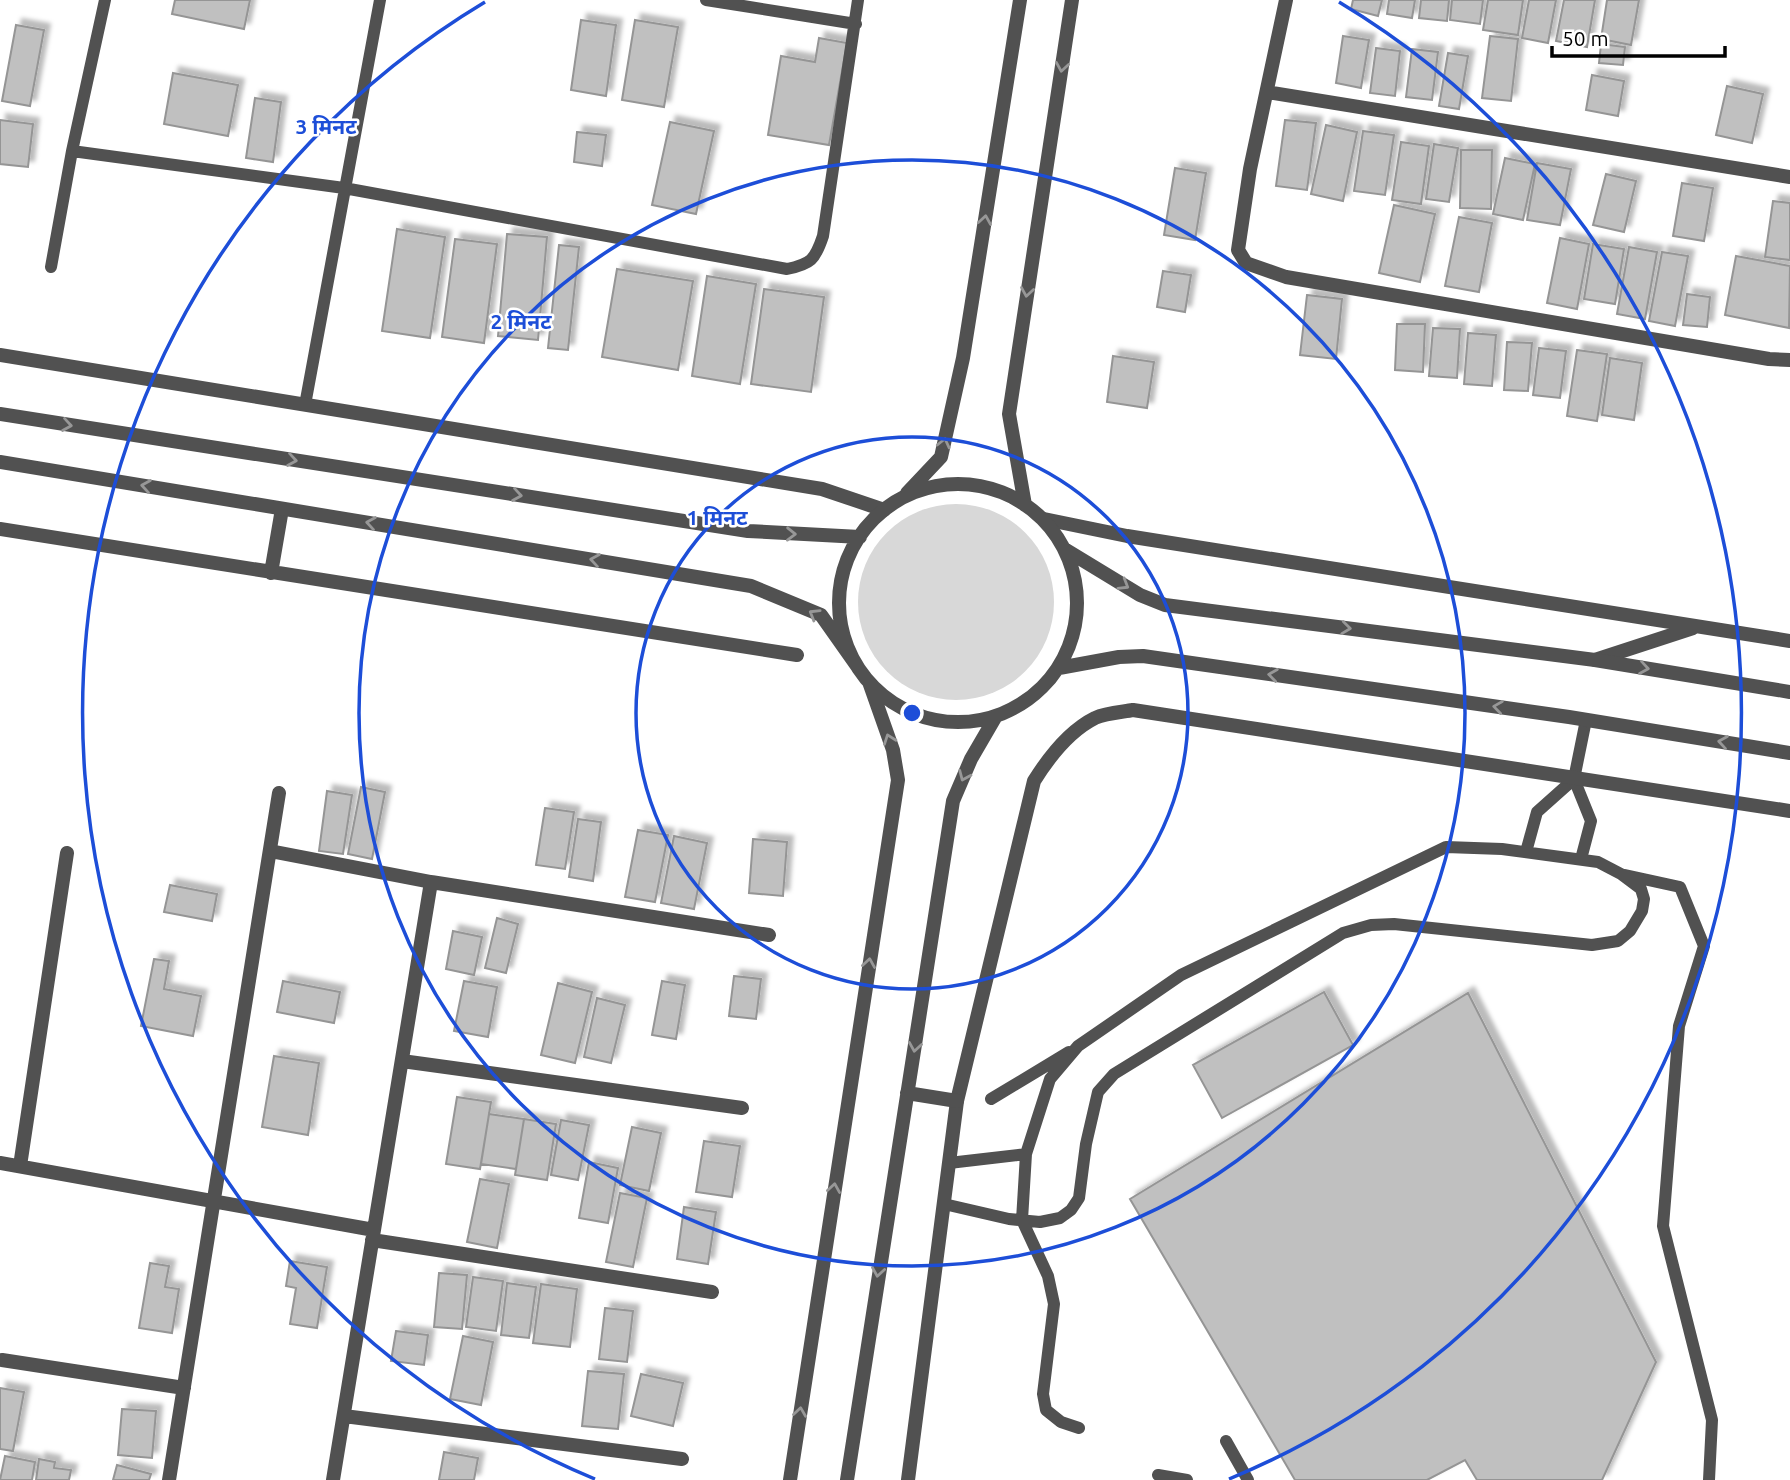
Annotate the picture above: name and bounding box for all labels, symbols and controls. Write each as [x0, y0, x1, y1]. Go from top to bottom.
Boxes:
scale bar [1552, 14, 1725, 58]
text: 50 m [1562, 26, 1609, 50]
one-way arrow [1054, 62, 1069, 73]
text: 3 मिनट [296, 114, 357, 138]
one-way arrow [977, 214, 992, 225]
one-way arrow [1020, 286, 1035, 298]
text: 2 मिनट [491, 309, 552, 333]
one-way arrow [62, 417, 73, 432]
one-way arrow [936, 437, 950, 449]
one-way arrow [286, 452, 298, 467]
one-way arrow [140, 479, 152, 494]
one-way arrow [511, 487, 523, 502]
text: 1 मिनट [687, 505, 748, 529]
one-way arrow [365, 516, 377, 531]
one-way arrow [785, 526, 796, 541]
one-way arrow [589, 553, 601, 568]
one-way arrow [1117, 577, 1130, 590]
one-way arrow [809, 610, 822, 623]
one-way arrow [1340, 621, 1351, 636]
one-way arrow [1638, 660, 1650, 675]
one-way arrow [1267, 667, 1279, 682]
one-way arrow [1492, 700, 1504, 715]
centre of rings [900, 701, 924, 725]
one-way arrow [883, 733, 897, 745]
one-way arrow [1717, 735, 1729, 750]
one-way arrow [958, 769, 972, 781]
one-way arrow [862, 957, 877, 969]
one-way arrow [907, 1041, 922, 1053]
one-way arrow [826, 1182, 841, 1194]
one-way arrow [871, 1266, 886, 1278]
one-way arrow [792, 1407, 807, 1418]

